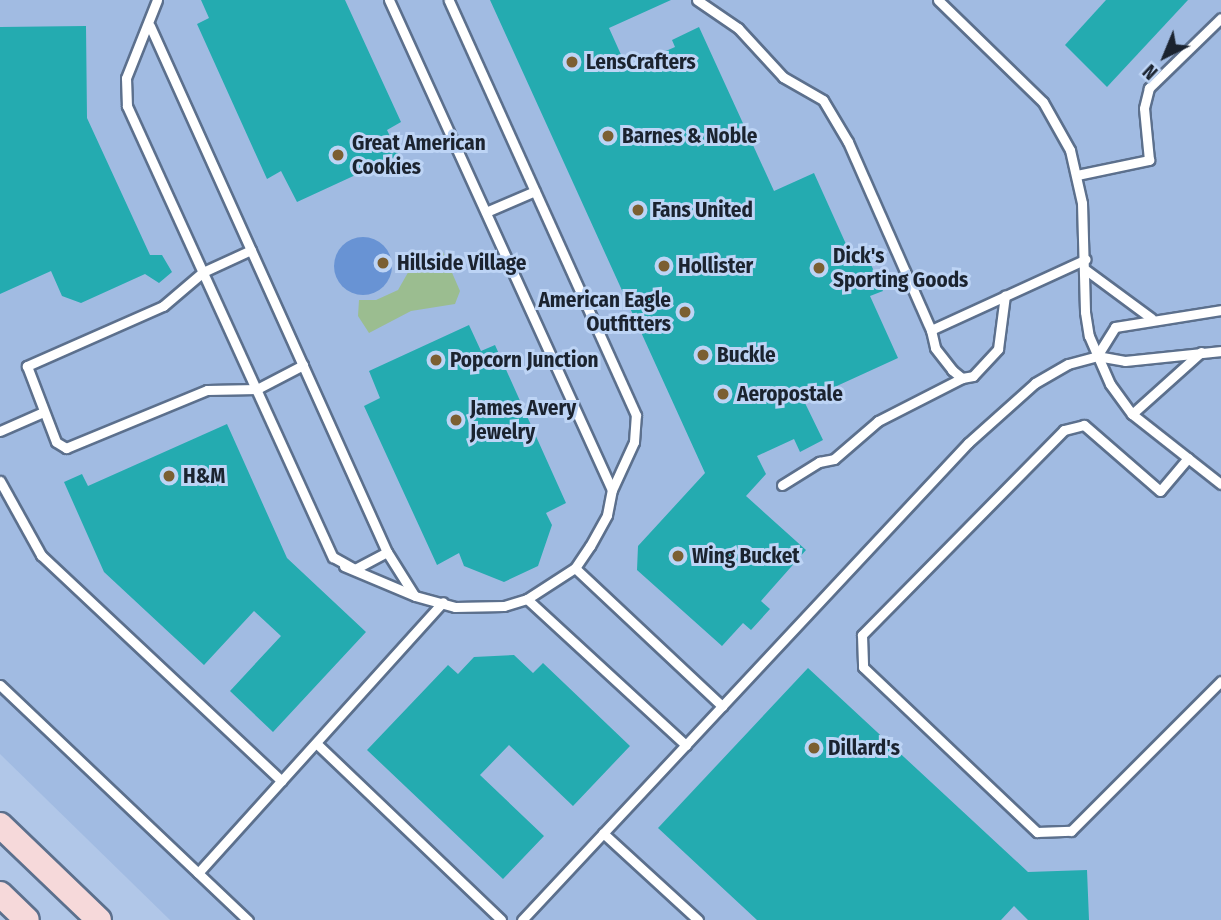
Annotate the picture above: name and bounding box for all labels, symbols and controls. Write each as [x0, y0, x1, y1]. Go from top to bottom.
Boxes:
north arrow [1130, 21, 1200, 91]
place label: LensCrafters [586, 49, 696, 75]
marker: LensCrafters [564, 54, 580, 70]
text: N [1138, 59, 1162, 84]
place label: Barnes & Noble [622, 123, 757, 149]
marker: Barnes & Noble [600, 128, 616, 144]
place label: Great American Cookies [352, 130, 486, 180]
marker: Great American Cookies [330, 147, 346, 163]
place label: Fans United [652, 197, 753, 223]
marker: Fans United [630, 202, 646, 218]
place label: Dick's Sporting Goods [833, 243, 968, 293]
place label: Hillside Village [397, 250, 526, 276]
place label: Hollister [678, 253, 753, 279]
marker: Hillside Village [375, 255, 391, 271]
marker: Hollister [656, 258, 672, 274]
marker: Dick's Sporting Goods [811, 260, 827, 276]
place label: American Eagle Outfitters [538, 287, 671, 337]
marker: American Eagle Outfitters [677, 304, 693, 320]
place label: Buckle [717, 342, 776, 368]
place label: Popcorn Junction [450, 347, 599, 373]
marker: Buckle [695, 347, 711, 363]
marker: Popcorn Junction [428, 352, 444, 368]
place label: Aeropostale [737, 381, 843, 407]
marker: Aeropostale [715, 386, 731, 402]
place label: James Avery Jewelry [470, 395, 576, 445]
marker: James Avery Jewelry [448, 412, 464, 428]
place label: H&M [183, 463, 225, 489]
marker: H&M [161, 468, 177, 484]
place label: Wing Bucket [692, 543, 800, 569]
marker: Wing Bucket [670, 548, 686, 564]
place label: Dillard's [828, 735, 900, 761]
marker: Dillard's [806, 740, 822, 756]

